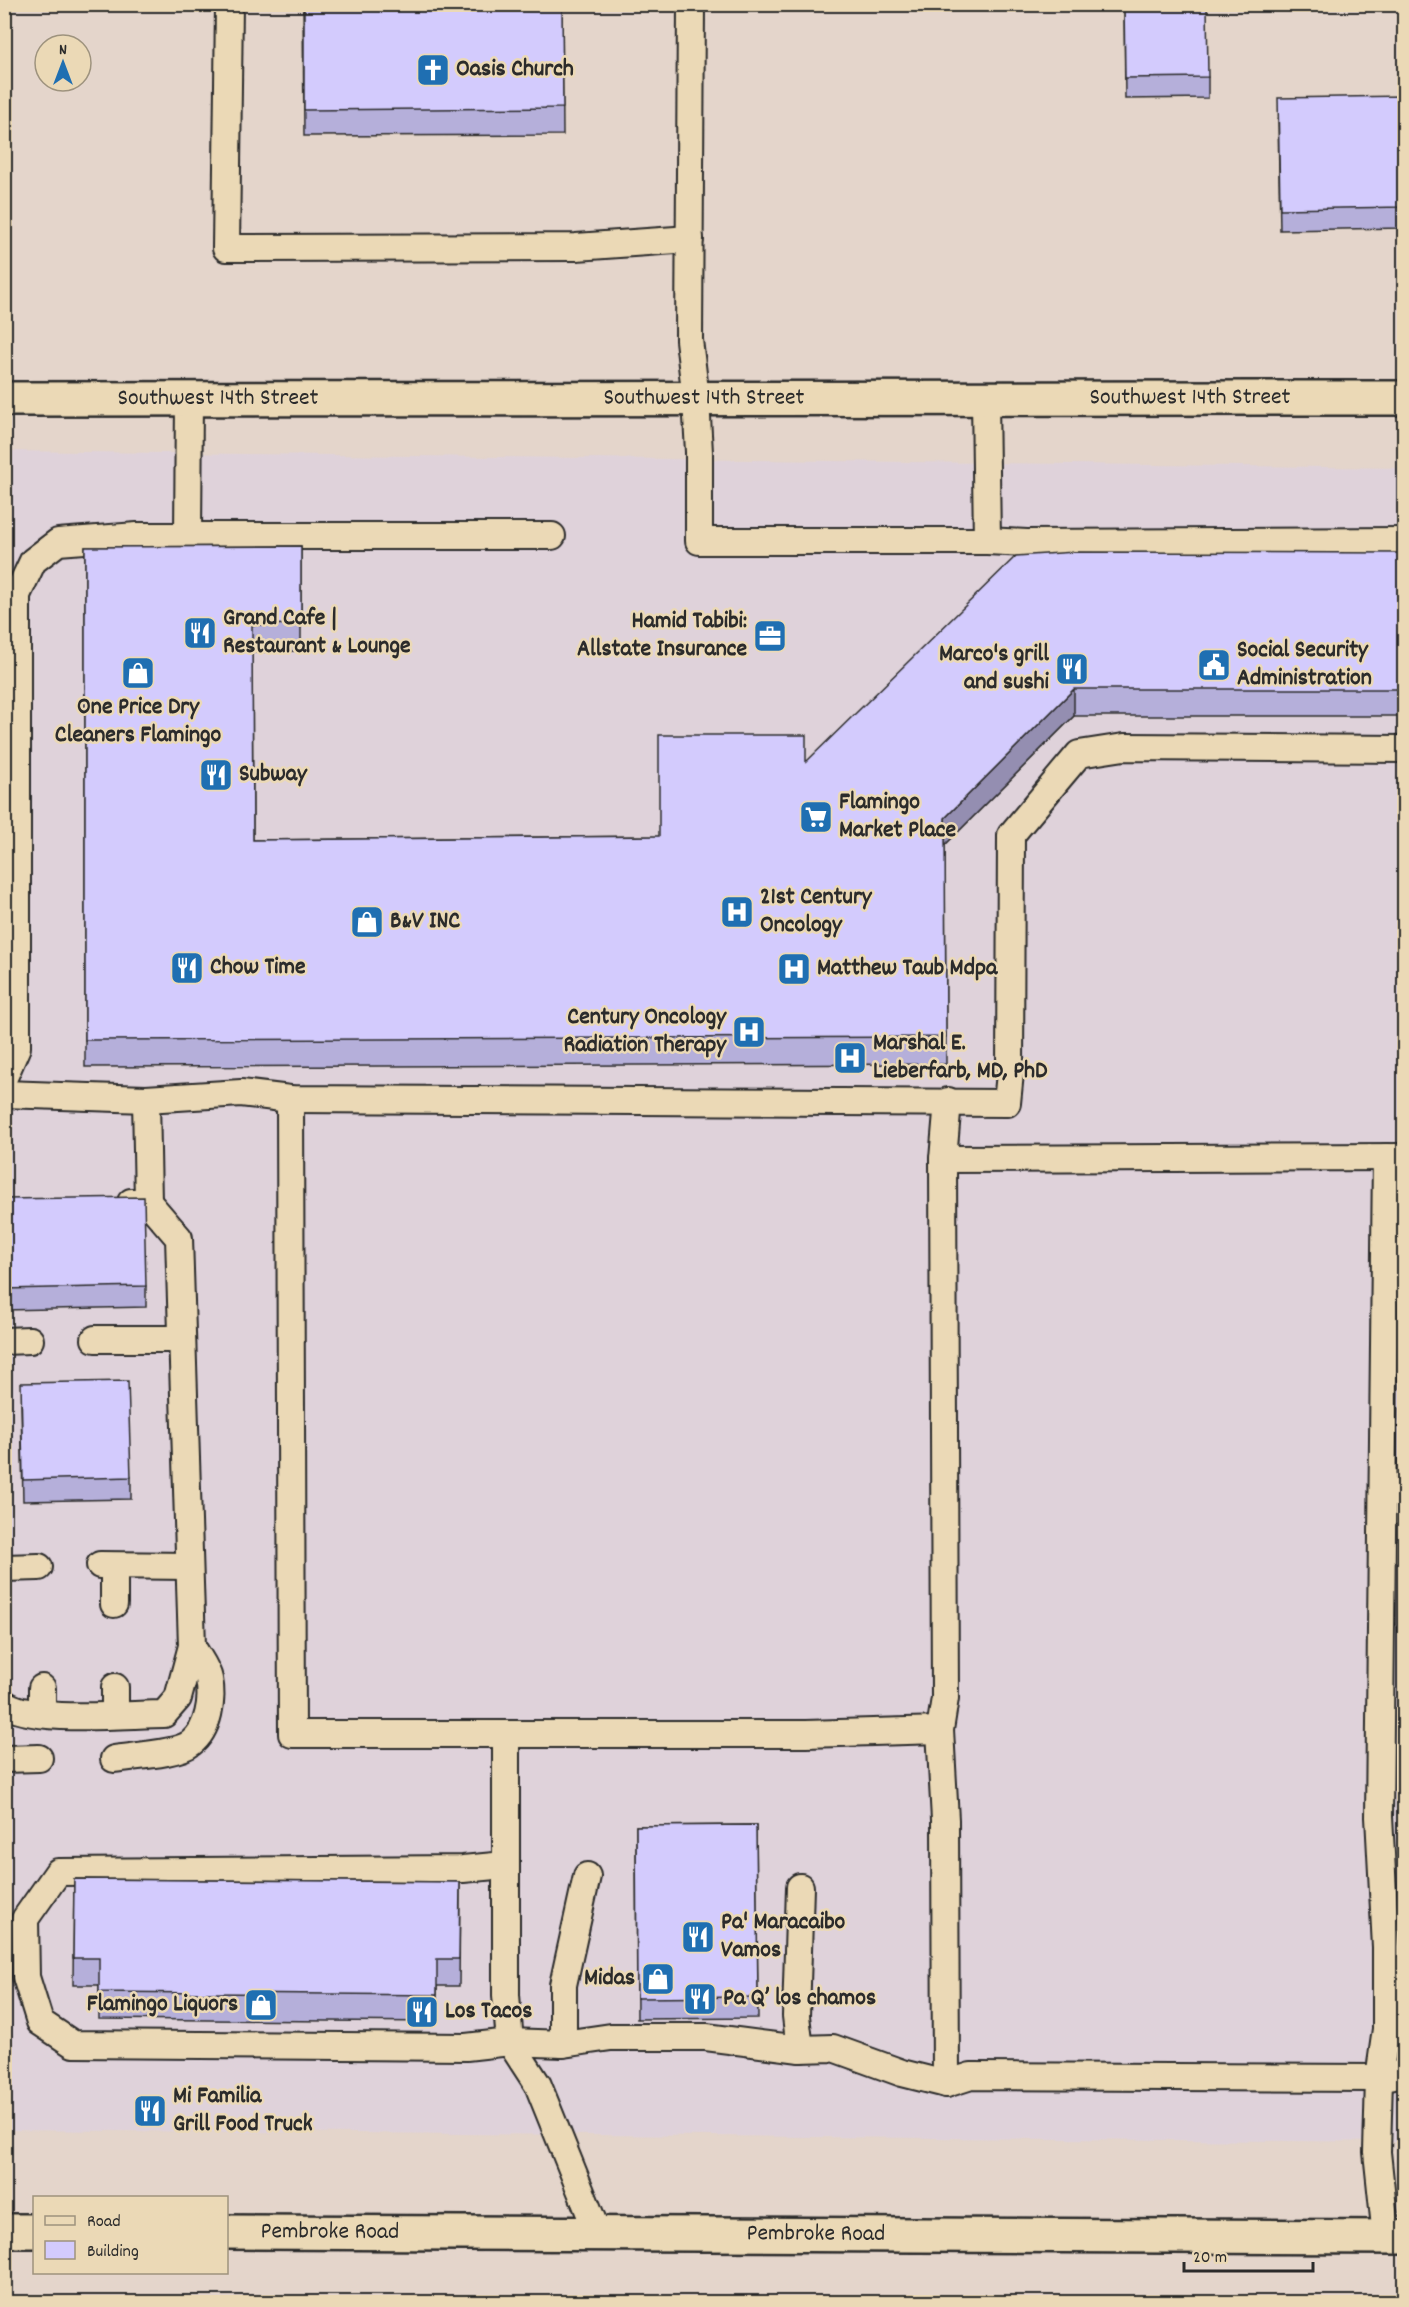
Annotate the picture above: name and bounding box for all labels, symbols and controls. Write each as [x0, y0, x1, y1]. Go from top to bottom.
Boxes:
north arrow [33, 33, 93, 93]
text: N [59, 39, 67, 62]
church icon: Oasis Church [415, 52, 451, 88]
place label: Oasis Church [456, 53, 574, 87]
street label: Southwest 14th Street [604, 381, 805, 416]
street label: Southwest 14th Street [1090, 381, 1291, 415]
street label: Southwest 14th Street [118, 382, 319, 416]
place label: Grand Cafe | Restaurant & Lounge [223, 602, 411, 664]
place label: Hamid Tabibi: Allstate Insurance [577, 605, 747, 667]
restaurant icon: Grand Cafe | Restaurant & Lounge [182, 615, 218, 651]
office icon: Hamid Tabibi: Allstate Insurance [752, 618, 788, 654]
place label: Social Security Administration [1237, 634, 1372, 696]
place label: Marco's grill and sushi [939, 638, 1050, 700]
public building icon: Social Security Administration [1196, 647, 1232, 683]
restaurant icon: Marco's grill and sushi [1054, 651, 1090, 687]
shop icon: One Price Dry Cleaners Flamingo [120, 655, 156, 691]
place label: One Price Dry Cleaners Flamingo [55, 691, 222, 753]
restaurant icon: Subway [198, 757, 234, 793]
place label: Subway [239, 758, 308, 792]
place label: Flamingo Market Place [839, 786, 956, 848]
supermarket icon: Flamingo Market Place [798, 799, 834, 835]
place label: 21st Century Oncology [760, 881, 873, 943]
hospital icon: 21st Century Oncology [719, 894, 755, 930]
shop icon: B&V INC [349, 904, 385, 940]
place label: B&V INC [390, 905, 460, 939]
restaurant icon: Chow Time [169, 950, 205, 986]
place label: Chow Time [210, 951, 306, 985]
hospital icon: Matthew Taub Mdpa [776, 951, 812, 987]
place label: Matthew Taub Mdpa [817, 952, 998, 986]
place label: Century Oncology Radiation Therapy [564, 1001, 727, 1063]
hospital icon: Century Oncology Radiation Therapy [731, 1014, 767, 1050]
place label: Marshal E. Lieberfarb, MD, PhD [873, 1027, 1048, 1089]
hospital icon: Marshal E. Lieberfarb, MD, PhD [832, 1040, 868, 1076]
place label: Pa' Maracaibo Vamos [721, 1906, 846, 1968]
restaurant icon: Pa' Maracaibo Vamos [680, 1919, 716, 1955]
shop icon: Midas [640, 1961, 676, 1997]
place label: Midas [584, 1962, 635, 1996]
restaurant icon: Pa Q’ los chamos [682, 1981, 718, 2017]
place label: Pa Q’ los chamos [723, 1982, 876, 2016]
shop icon: Flamingo Liquors [243, 1987, 279, 2023]
place label: Flamingo Liquors [87, 1988, 238, 2022]
restaurant icon: Los Tacos [404, 1994, 440, 2030]
place label: Los Tacos [445, 1995, 532, 2029]
place label: Mi Familia Grill Food Truck [173, 2080, 313, 2142]
restaurant icon: Mi Familia Grill Food Truck [132, 2093, 168, 2129]
legend [33, 2196, 228, 2274]
text: Road [87, 2210, 121, 2235]
street label: Pembroke Road [261, 2215, 399, 2250]
street label: Pembroke Road [747, 2217, 885, 2252]
scale bar [1184, 2235, 1313, 2273]
text: Building [87, 2240, 139, 2265]
text: 20 m [1193, 2246, 1227, 2271]

